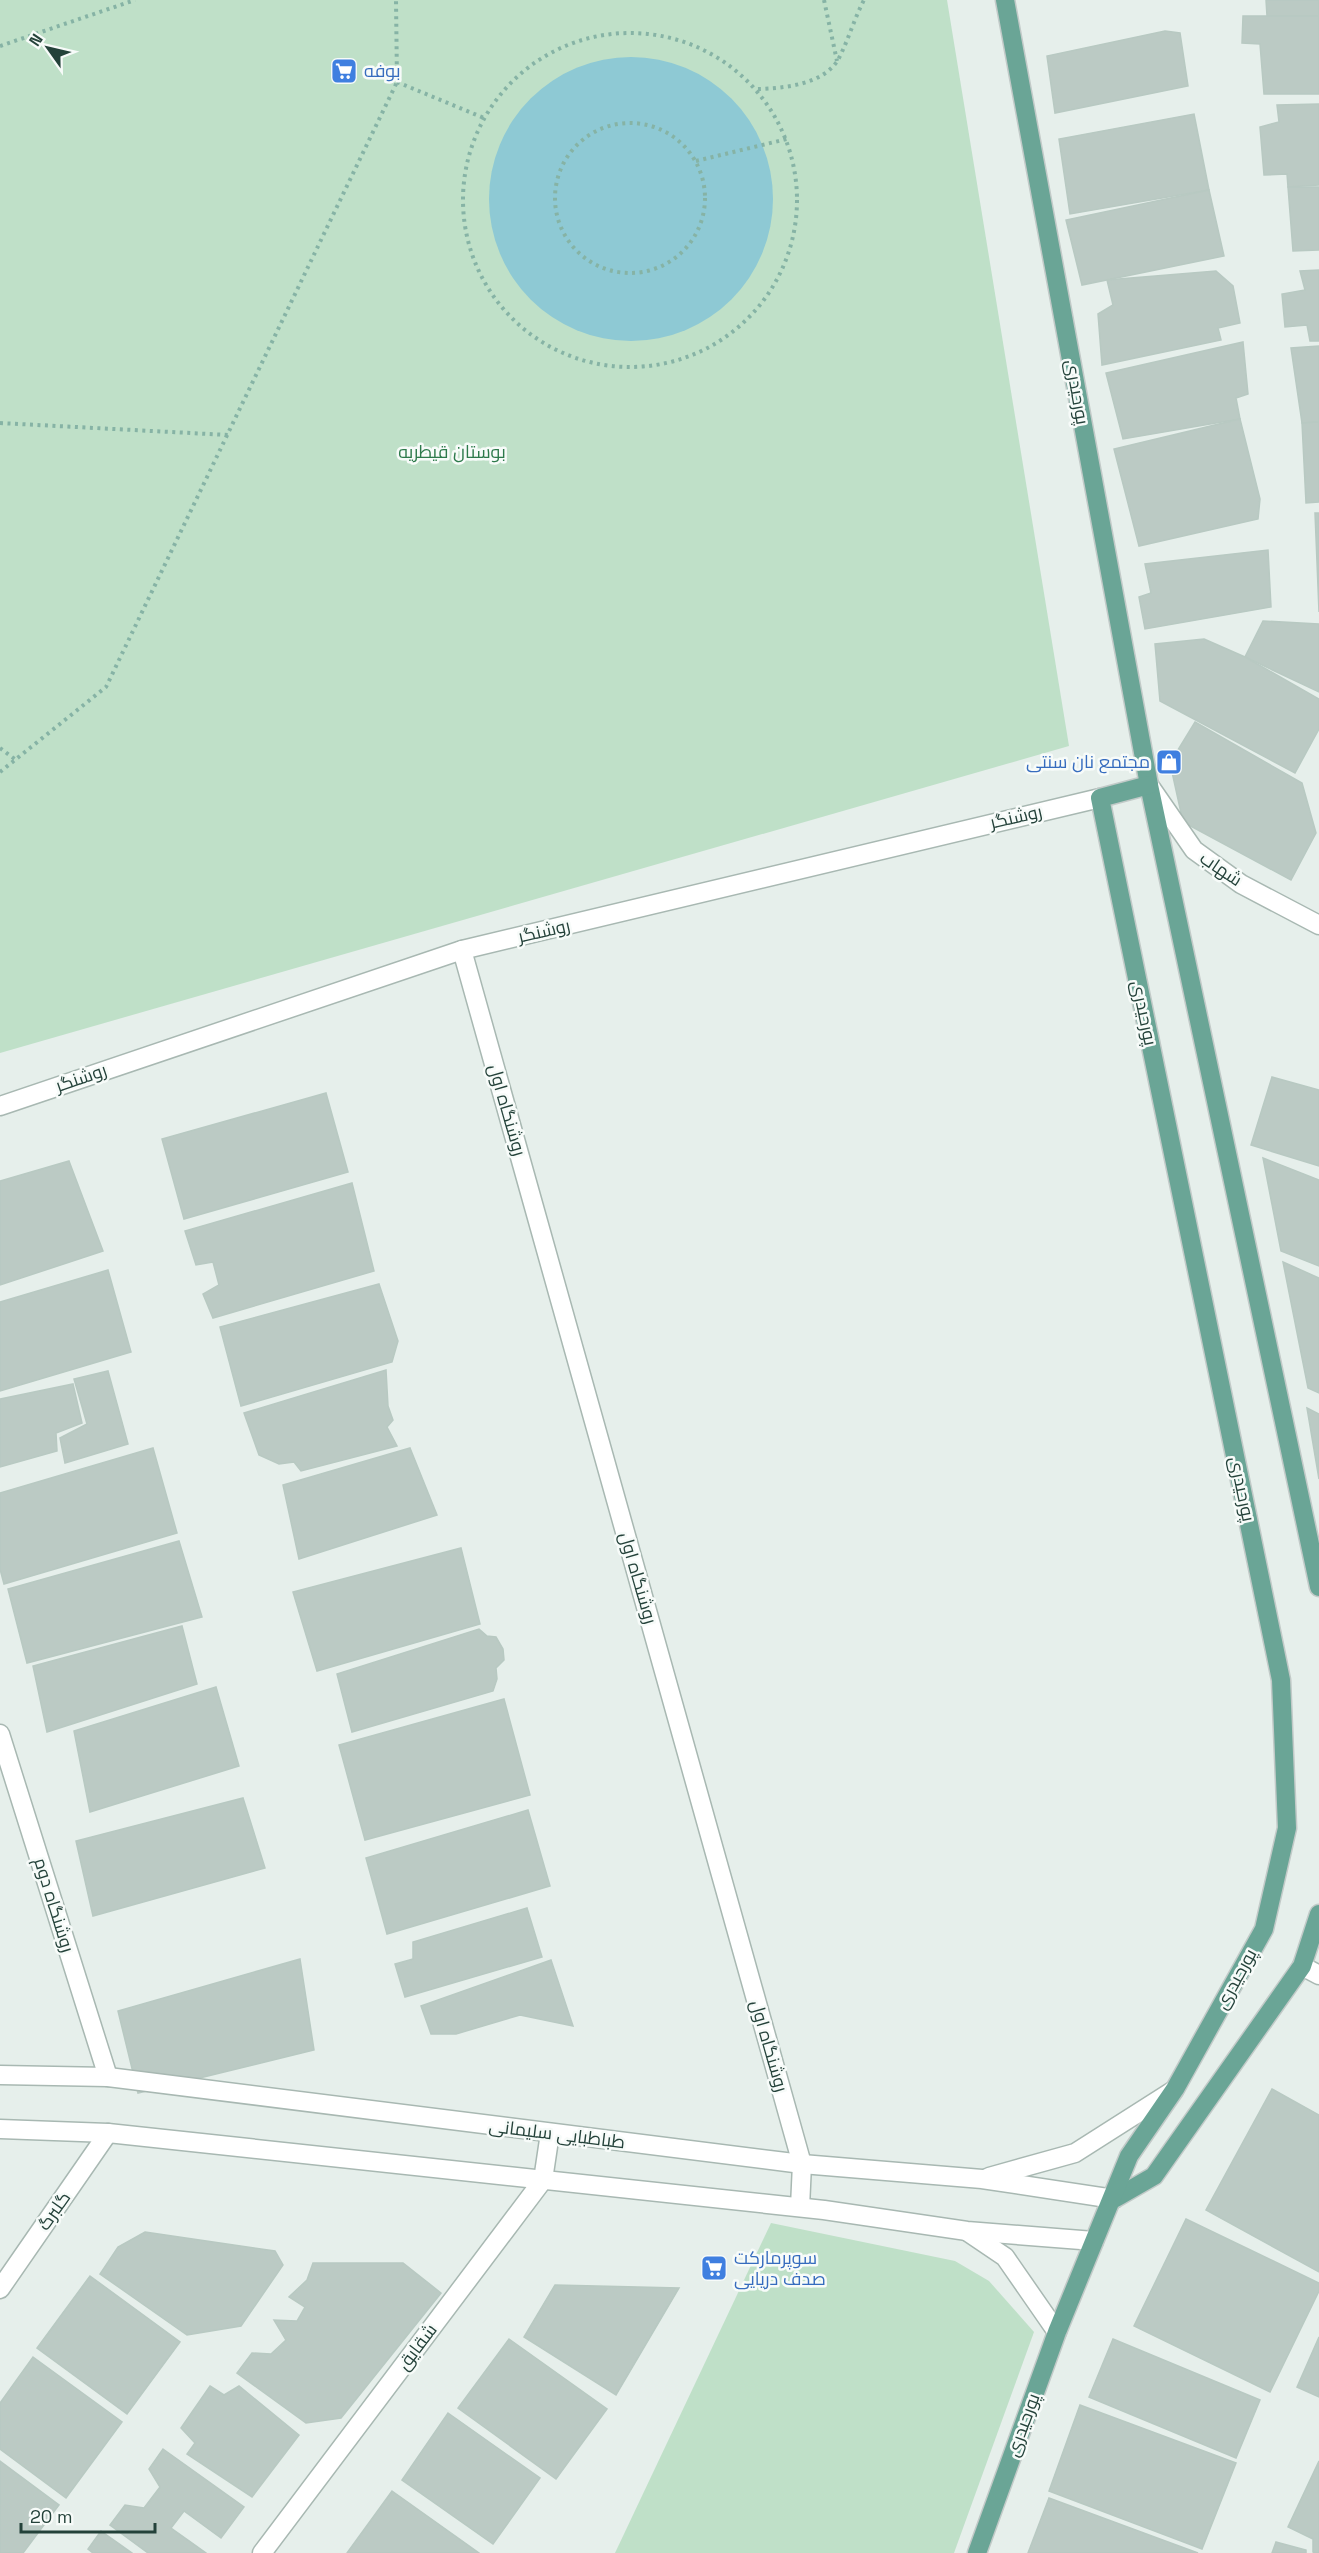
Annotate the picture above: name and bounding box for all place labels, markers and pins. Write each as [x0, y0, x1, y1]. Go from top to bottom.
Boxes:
supermarket icon: بوفه [329, 56, 359, 86]
place label: بوفه [364, 59, 401, 82]
shop icon: مجتمع نان سنتی [1154, 747, 1184, 777]
place label: مجتمع نان سنتی [1026, 750, 1150, 774]
place label: سوپرمارکت صدف دریایی [734, 2246, 826, 2290]
supermarket icon: سوپرمارکت صدف دریایی [699, 2253, 729, 2283]

